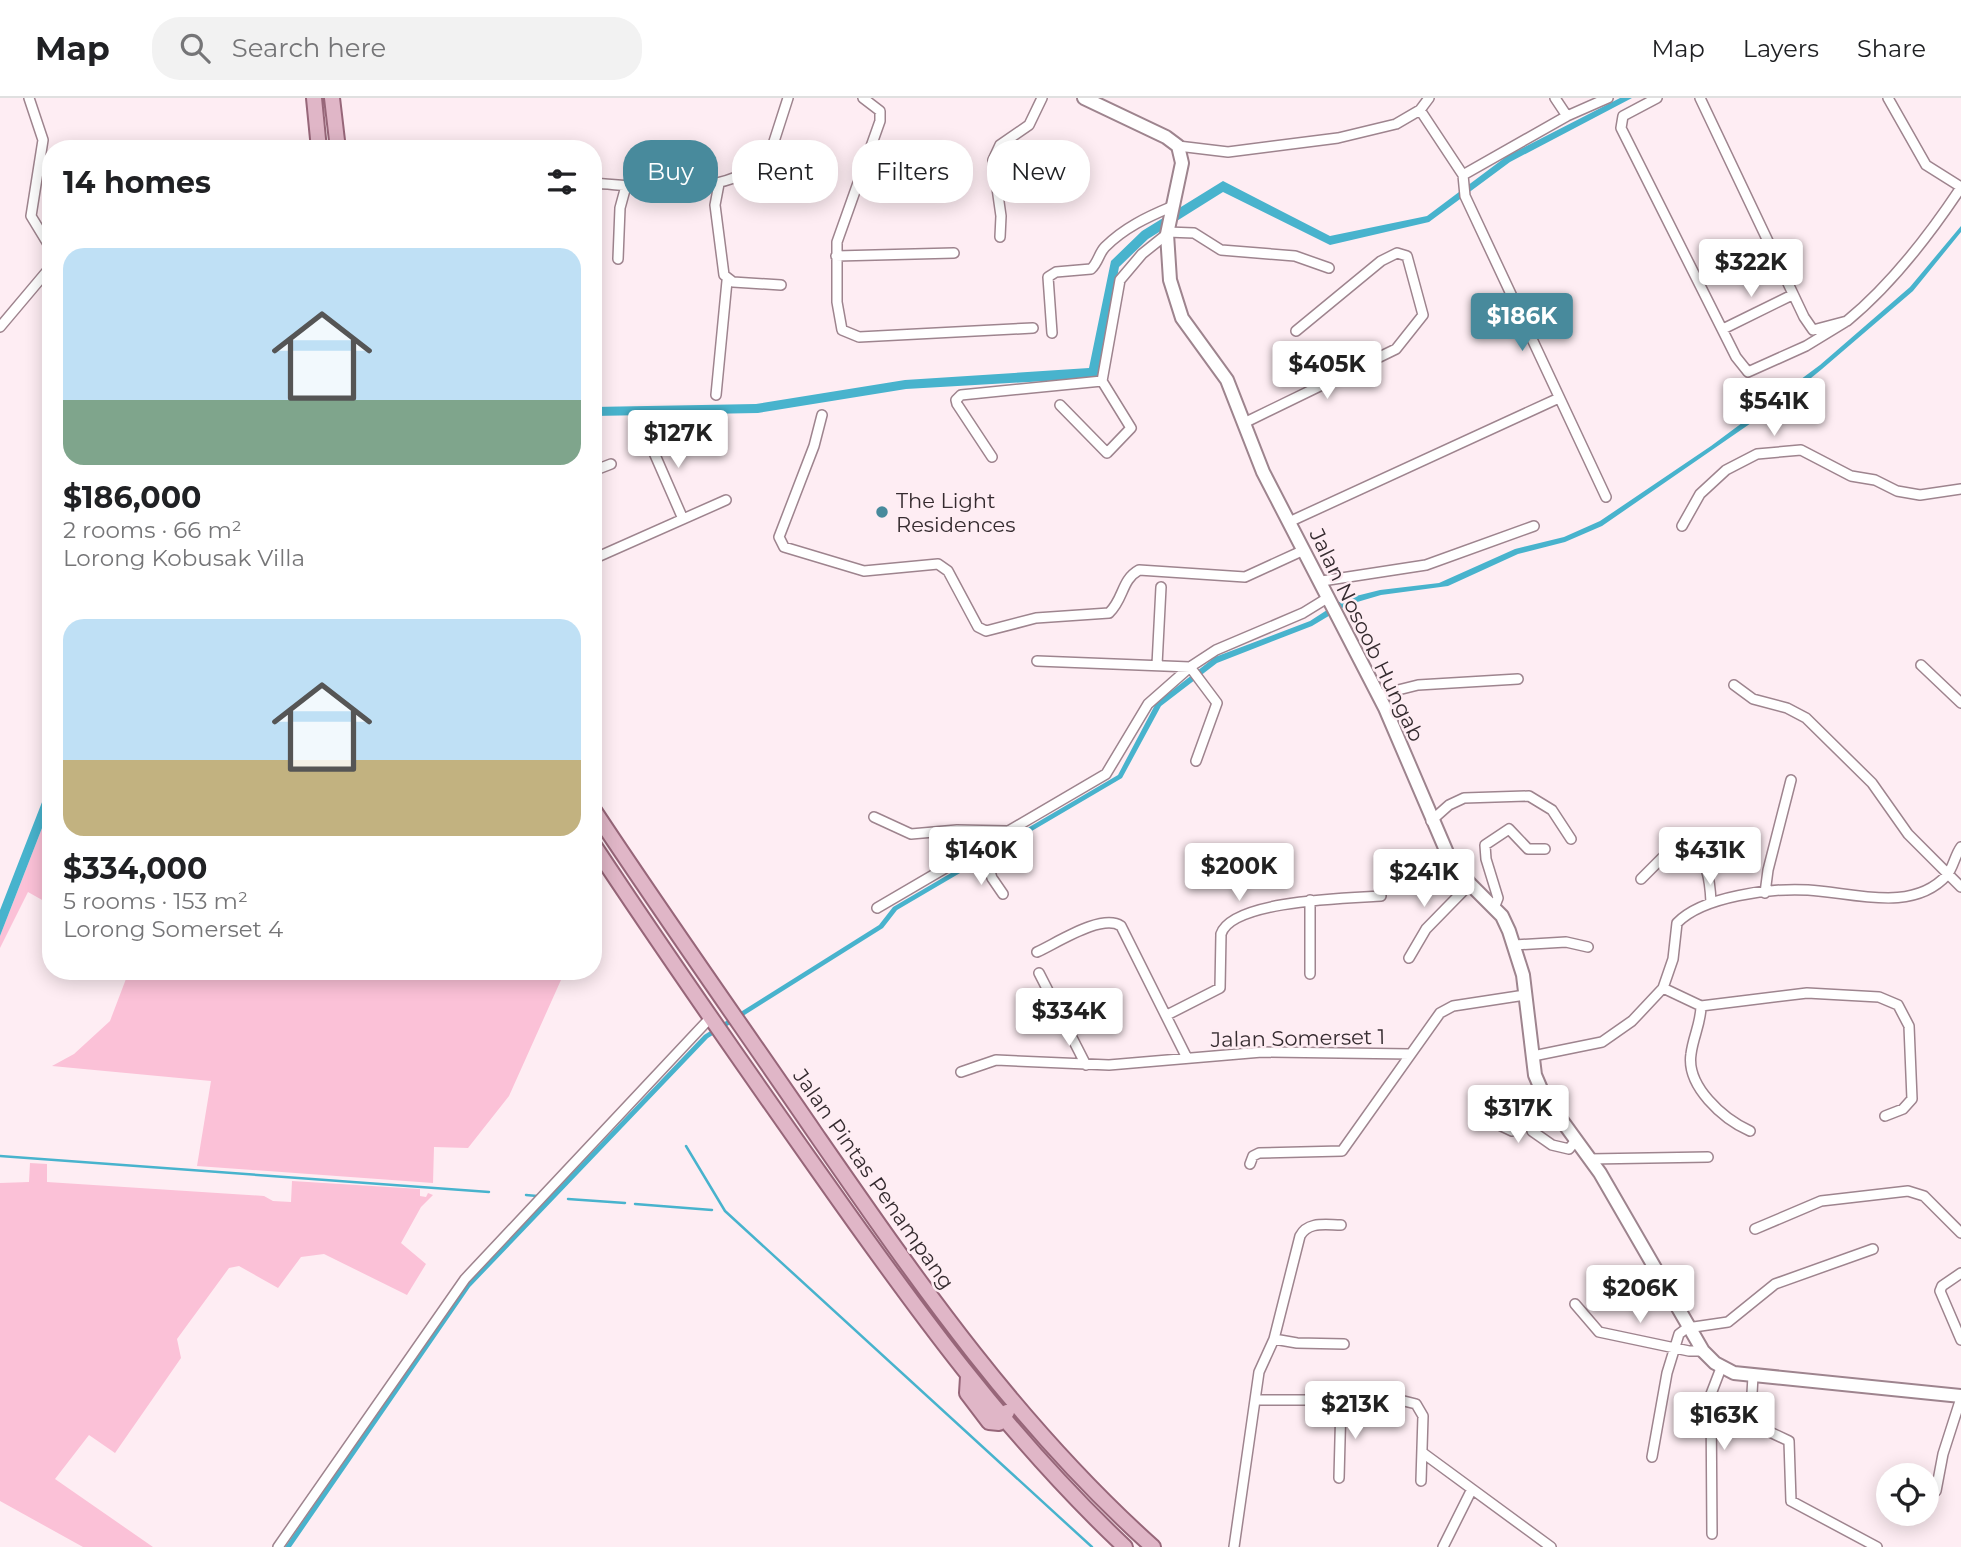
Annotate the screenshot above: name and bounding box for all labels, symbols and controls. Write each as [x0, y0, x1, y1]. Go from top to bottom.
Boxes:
search box [152, 17, 642, 80]
text: Map [35, 28, 110, 68]
icon: search [176, 29, 214, 67]
text: Search here [232, 32, 386, 64]
text: Map [1651, 34, 1705, 63]
text: Layers [1743, 34, 1819, 63]
text: Share [1857, 34, 1926, 63]
chip: Buy [623, 140, 718, 203]
chip: Rent [732, 140, 838, 203]
chip: Filters [852, 140, 973, 203]
chip: New [987, 140, 1090, 203]
icon: filters [543, 163, 581, 201]
text: 14 homes [63, 164, 211, 201]
pin: $322K [1702, 240, 1800, 299]
text: $322K [1715, 248, 1787, 276]
icon: home [259, 293, 385, 419]
pin: $186K [1473, 294, 1571, 353]
text: $186K [1487, 302, 1557, 330]
pin: $405K [1278, 342, 1376, 401]
text: $405K [1288, 350, 1366, 378]
pin: $541K [1725, 378, 1823, 438]
text: $541K [1739, 387, 1809, 415]
pin: $127K [629, 410, 727, 470]
text: $127K [644, 419, 712, 447]
text: $186,000 [63, 479, 201, 516]
place label: The Light Residences [896, 488, 1015, 537]
marker: The Light Residences [874, 504, 890, 520]
text: 2 rooms · 66 m² [63, 516, 242, 544]
street label: Jalan Nosoob Hungab [1304, 524, 1429, 745]
text: Lorong Kobusak Villa [63, 544, 305, 572]
icon: home [259, 664, 385, 790]
pin: $140K [932, 828, 1030, 887]
pin: $431K [1661, 828, 1759, 887]
text: $140K [945, 836, 1017, 864]
text: $431K [1675, 836, 1745, 864]
pin: $200K [1190, 844, 1288, 903]
text: $334,000 [63, 850, 207, 887]
pin: $241K [1375, 850, 1473, 909]
text: $200K [1201, 852, 1277, 880]
text: $241K [1389, 858, 1459, 886]
text: 5 rooms · 153 m² [63, 887, 248, 915]
text: Lorong Somerset 4 [63, 915, 283, 943]
pin: $334K [1020, 988, 1118, 1048]
text: $334K [1032, 997, 1106, 1025]
street label: Jalan Somerset 1 [1209, 1024, 1386, 1052]
street label: Jalan Pintas Penampang [788, 1063, 960, 1294]
pin: $317K [1469, 1086, 1567, 1145]
text: $317K [1484, 1094, 1552, 1122]
pin: $206K [1591, 1266, 1689, 1325]
text: $206K [1602, 1274, 1678, 1302]
pin: $213K [1306, 1382, 1404, 1441]
text: $213K [1321, 1390, 1389, 1418]
pin: $163K [1675, 1392, 1773, 1452]
text: $163K [1690, 1401, 1758, 1429]
map controls [1876, 1463, 1939, 1526]
button: locate [1876, 1463, 1939, 1526]

